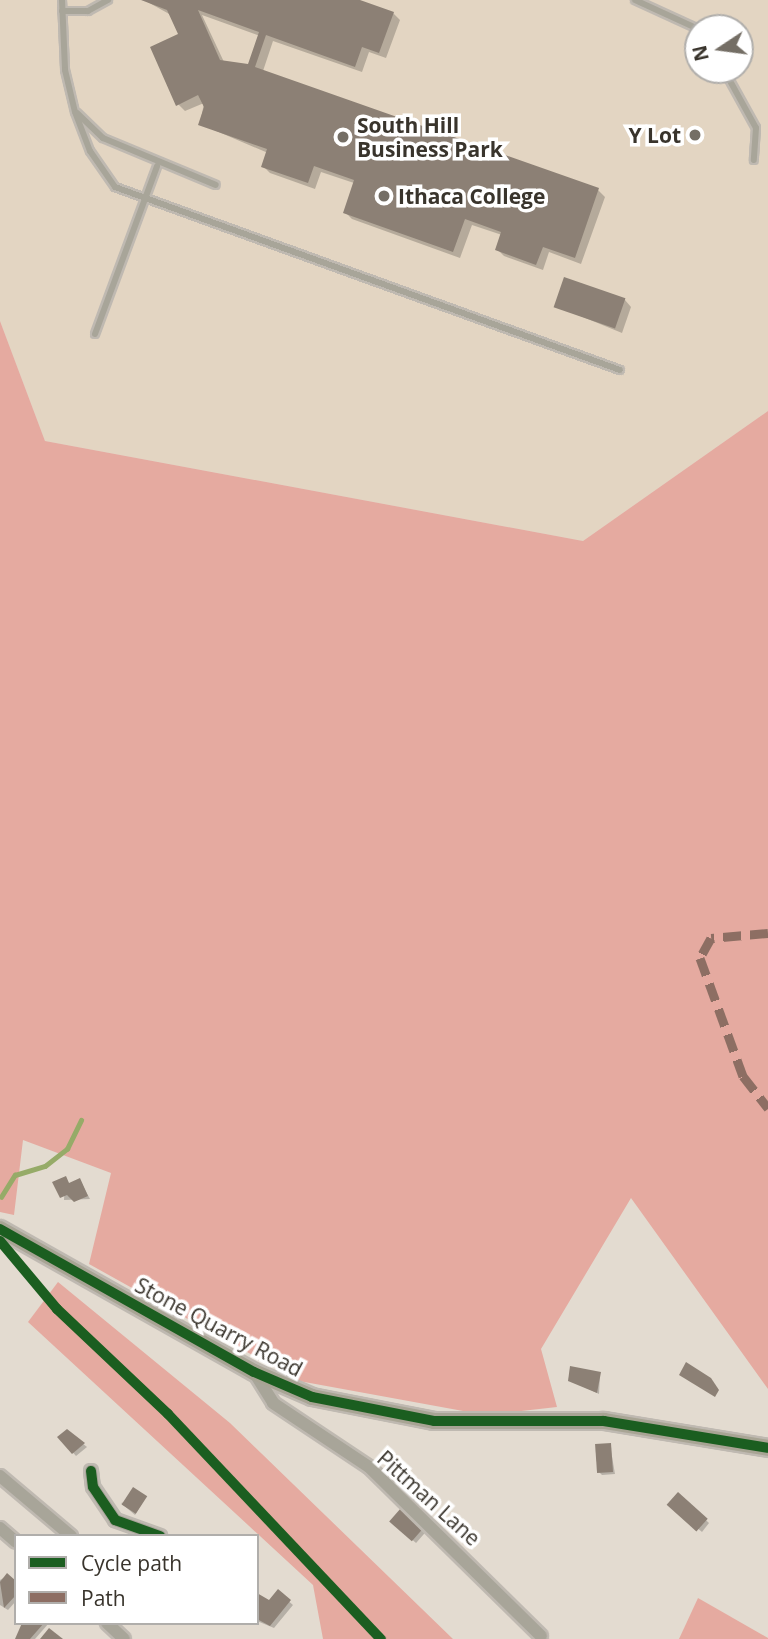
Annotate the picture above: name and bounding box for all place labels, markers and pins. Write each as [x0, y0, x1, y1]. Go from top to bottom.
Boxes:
place label: South Hill Business Park [357, 112, 503, 162]
place label: Y Lot [628, 122, 681, 148]
marker: Y Lot [687, 127, 703, 143]
marker: South Hill Business Park [335, 129, 351, 145]
place label: Ithaca College [398, 183, 545, 209]
marker: Ithaca College [376, 188, 392, 204]

